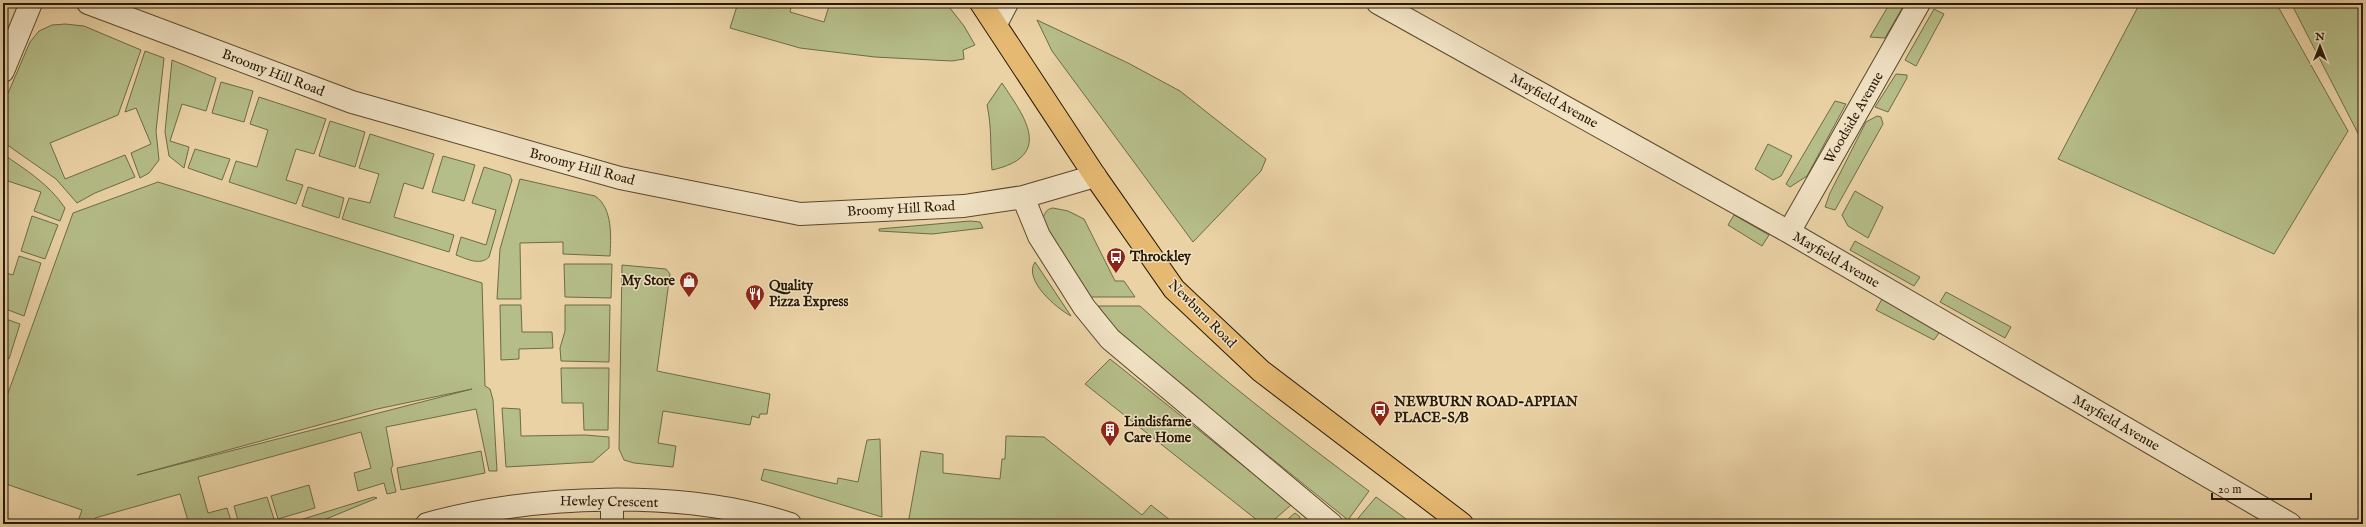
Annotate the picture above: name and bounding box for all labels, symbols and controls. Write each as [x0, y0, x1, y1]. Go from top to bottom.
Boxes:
north arrow [2300, 26, 2340, 66]
text: N [2314, 30, 2325, 44]
street label: Broomy Hill Road [219, 45, 327, 101]
street label: Woodside Avenue [1820, 68, 1888, 167]
street label: Mayfield Avenue [1507, 69, 1602, 133]
street label: Broomy Hill Road [527, 144, 637, 190]
street label: Broomy Hill Road [846, 197, 956, 221]
street label: Mayfield Avenue [1789, 228, 1883, 292]
bus stop icon: Throckley [1105, 246, 1127, 274]
place label: Throckley [1129, 248, 1192, 266]
shop icon: My Store [678, 270, 700, 298]
place label: My Store [621, 272, 676, 290]
street label: Newburn Road [1164, 276, 1240, 352]
place label: Quality Pizza Express [769, 277, 848, 311]
restaurant icon: Quality Pizza Express [744, 283, 766, 311]
street label: Mayfield Avenue [2069, 391, 2163, 455]
place label: NEWBURN ROAD-APPIAN PLACE-S/B [1393, 393, 1578, 427]
bus stop icon: NEWBURN ROAD-APPIAN PLACE-S/B [1369, 399, 1391, 427]
place label: Lindisfarne Care Home [1124, 413, 1192, 447]
building icon: Lindisfarne Care Home [1099, 419, 1121, 447]
scale bar [2212, 475, 2311, 501]
text: 20 m [2218, 482, 2241, 497]
street label: Hewley Crescent [560, 492, 659, 512]

